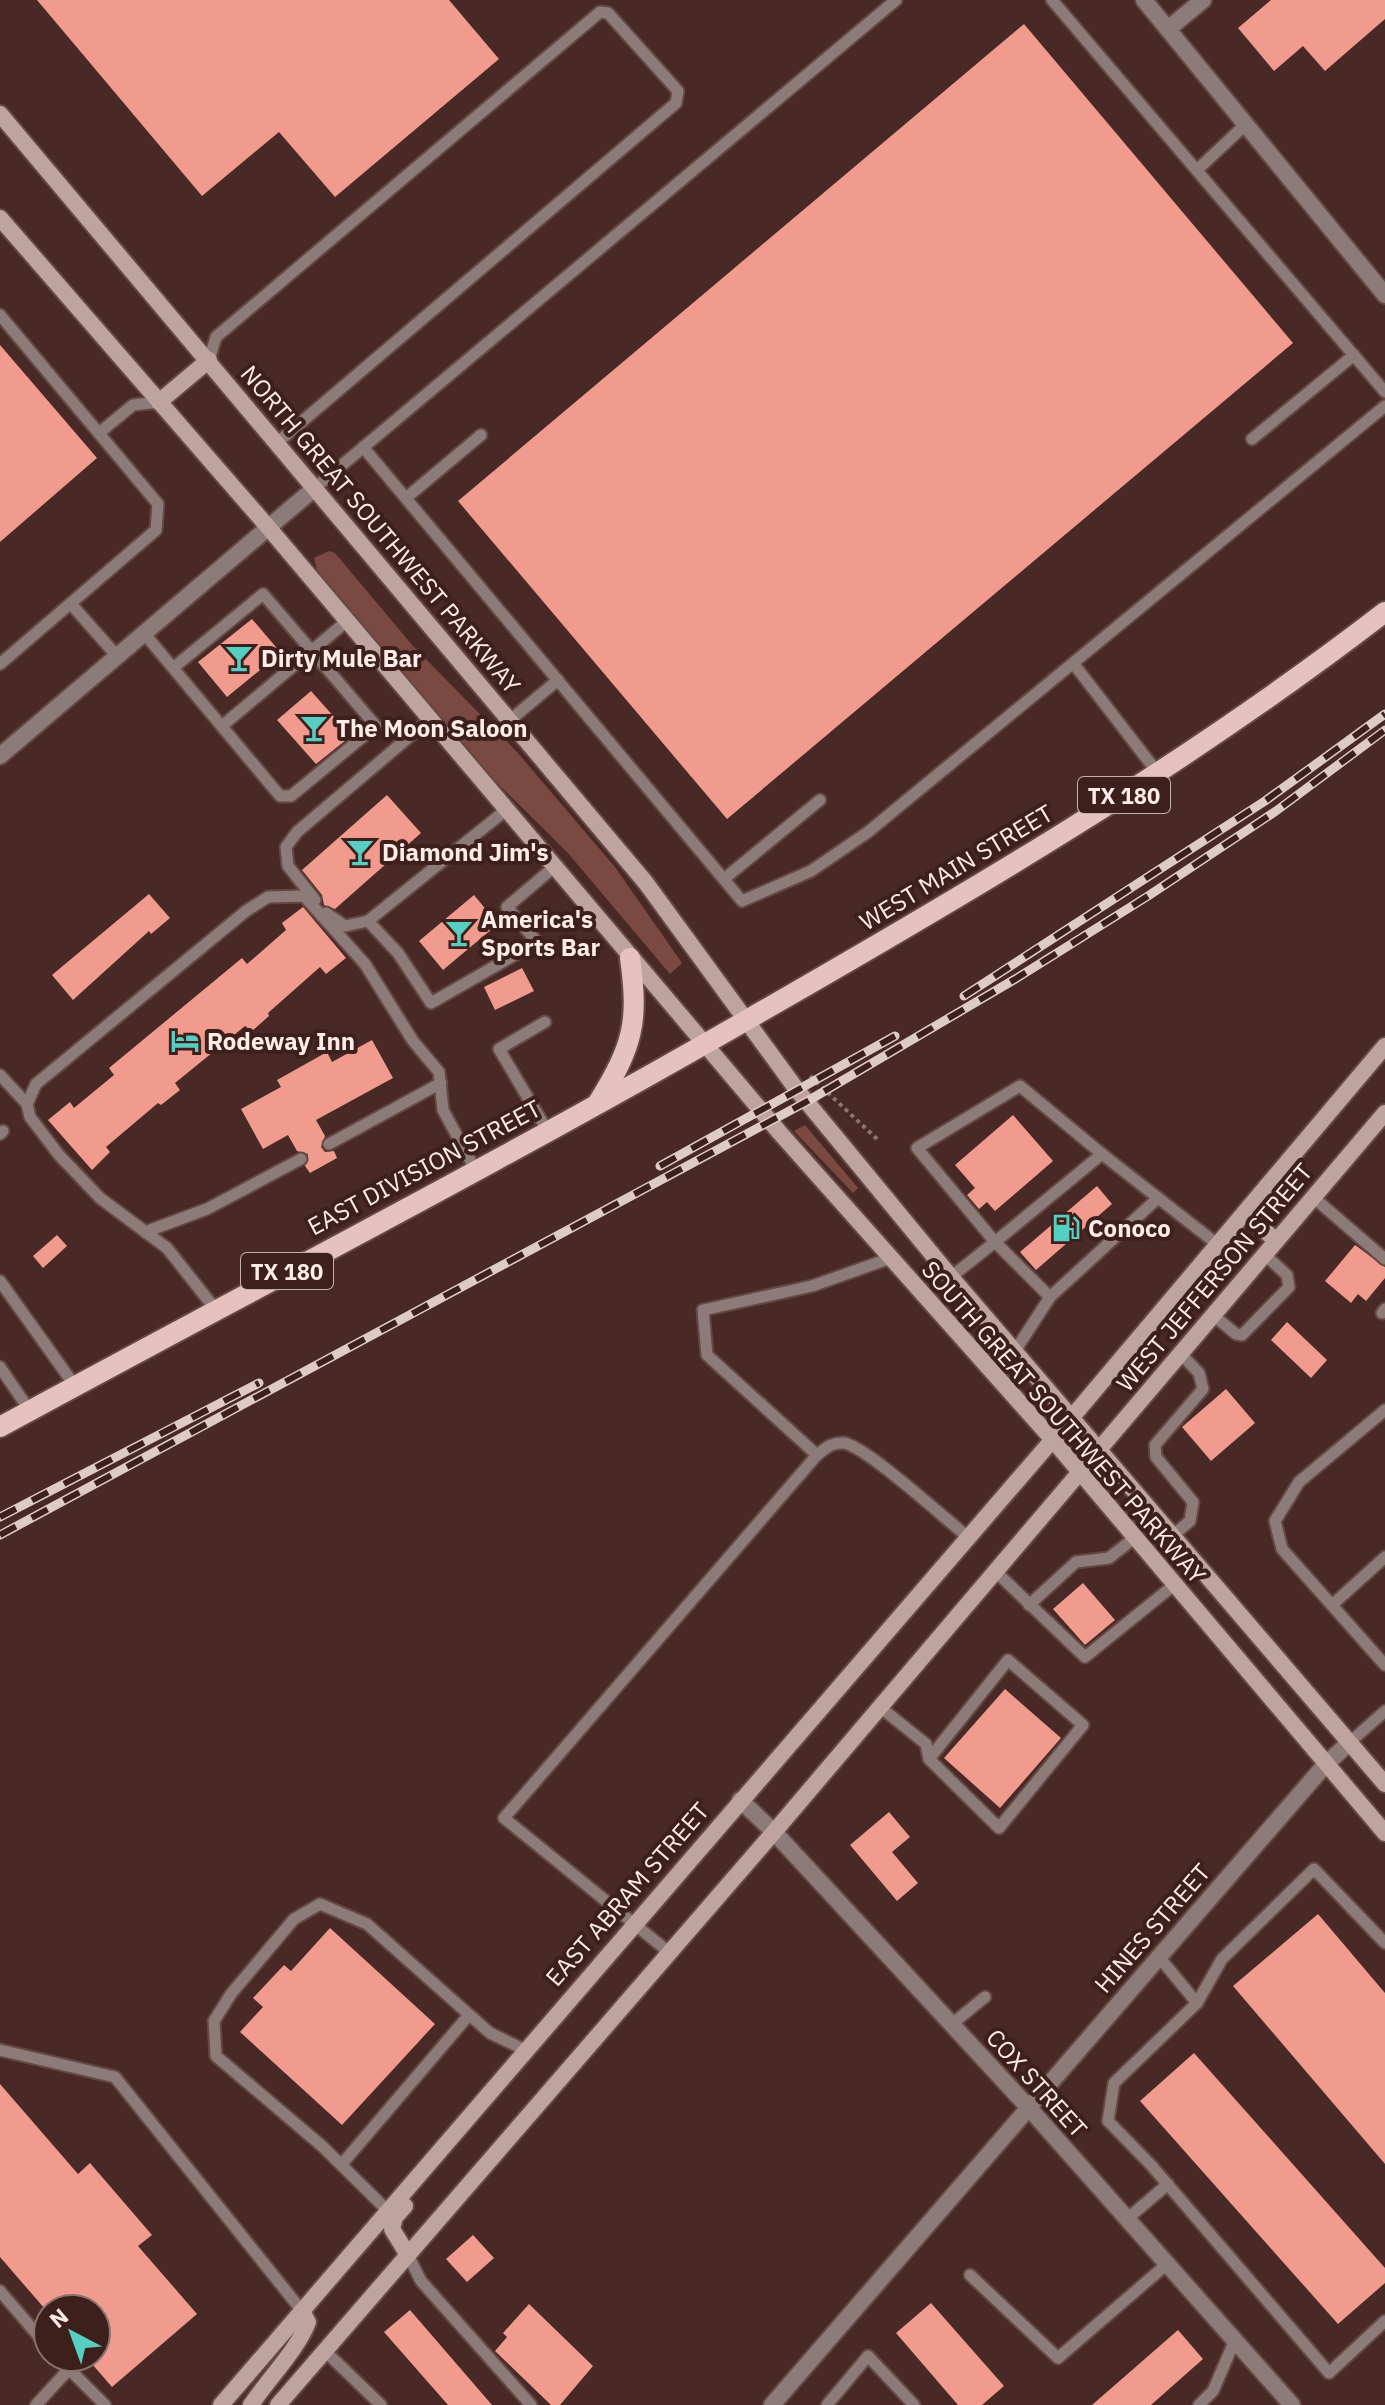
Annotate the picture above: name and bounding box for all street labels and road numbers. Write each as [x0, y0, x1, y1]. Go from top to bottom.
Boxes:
street label: NORTH GREAT SOUTHWEST PARKWAY [234, 358, 528, 700]
road number: TX 180 [1078, 777, 1170, 813]
street label: WEST MAIN STREET [853, 797, 1059, 937]
street label: EAST DIVISION STREET [302, 1092, 546, 1242]
street label: WEST JEFFERSON STREET [1109, 1156, 1319, 1398]
road number: TX 180 [241, 1253, 333, 1289]
street label: SOUTH GREAT SOUTHWEST PARKWAY [915, 1254, 1213, 1590]
street label: EAST ABRAM STREET [538, 1795, 716, 1993]
street label: HINES STREET [1087, 1856, 1217, 1999]
street label: COX STREET [980, 2022, 1095, 2144]

